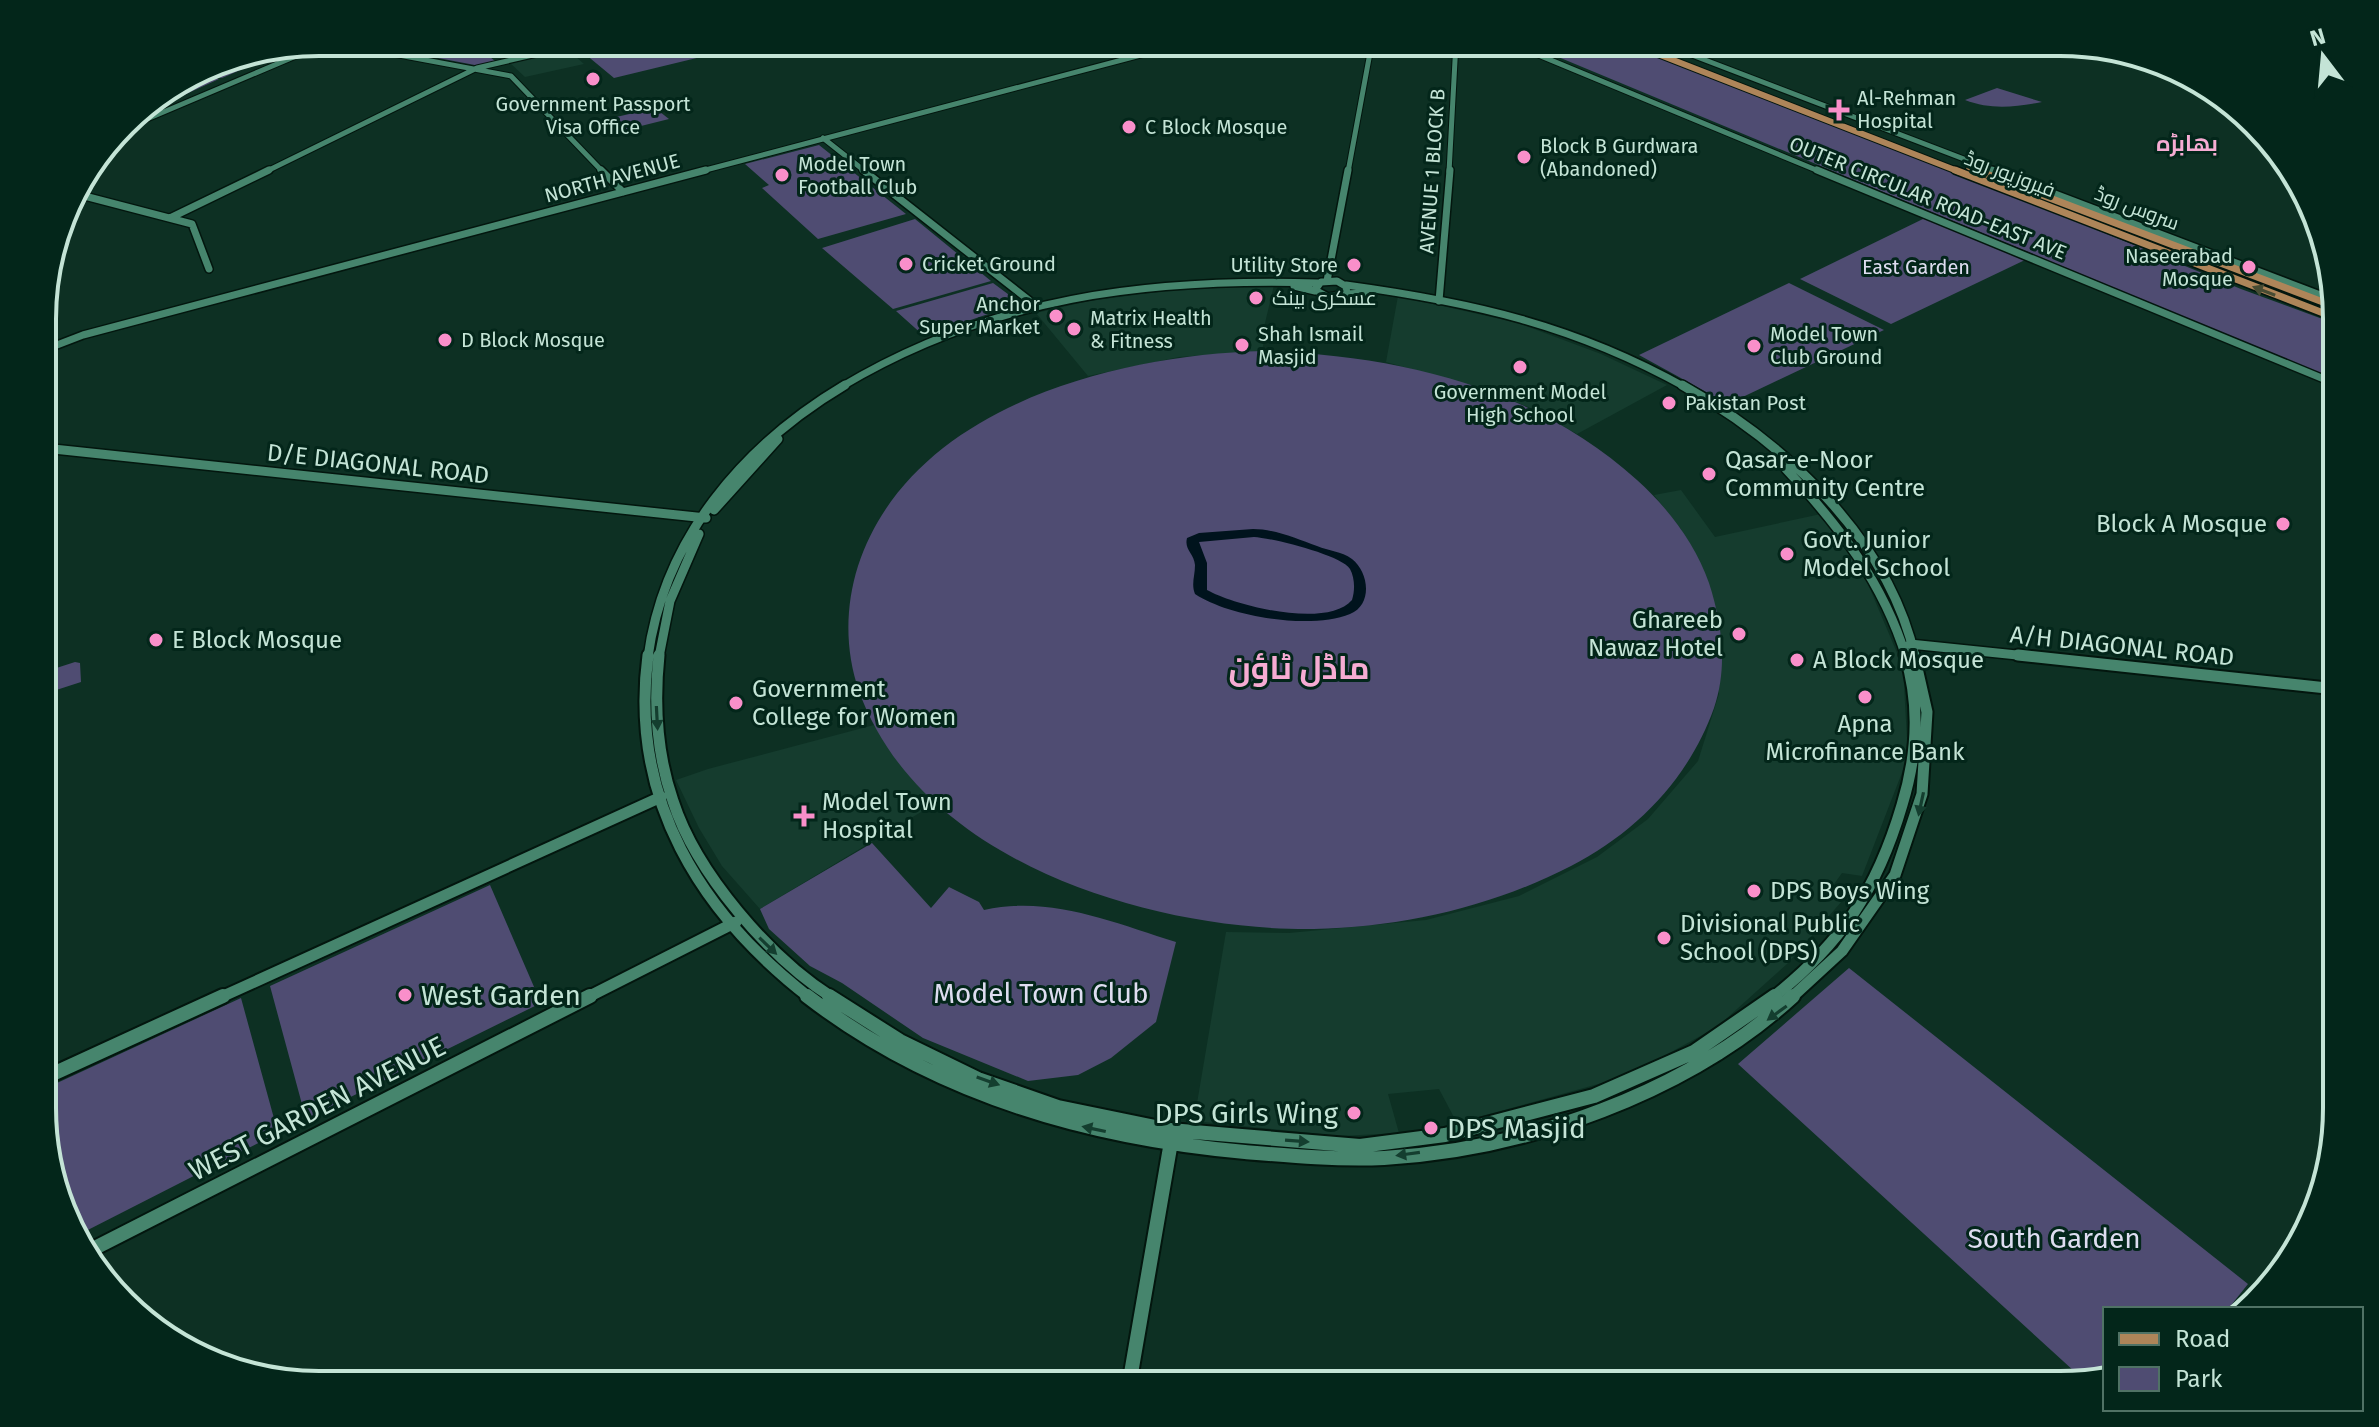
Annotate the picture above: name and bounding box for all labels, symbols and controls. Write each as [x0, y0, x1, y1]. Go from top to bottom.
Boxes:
north arrow [2283, 16, 2363, 96]
text: N [2307, 22, 2328, 52]
marker: Government Passport Visa Office [584, 70, 602, 88]
place label: Al-Rehman Hospital [1857, 86, 1956, 133]
street label: AVENUE 1 BLOCK B [1414, 88, 1450, 254]
place label: Government Passport Visa Office [496, 92, 691, 139]
marker: Al-Rehman Hospital [1828, 99, 1850, 121]
place label: C Block Mosque [1145, 115, 1287, 139]
marker: C Block Mosque [1120, 118, 1138, 136]
district label: بھابڑہ [2156, 130, 2218, 157]
street label: OUTER CIRCULAR ROAD-EAST AVE [1786, 131, 2070, 265]
place label: Block B Gurdwara (Abandoned) [1540, 134, 1698, 181]
street label: فیروزپور روڈ [1961, 146, 2059, 203]
street label: NORTH AVENUE [542, 148, 682, 208]
marker: Block B Gurdwara (Abandoned) [1515, 148, 1533, 166]
place label: Model Town Football Club [798, 152, 917, 199]
marker: Model Town Football Club [773, 166, 791, 184]
street label: سروس روڈ [2091, 181, 2183, 236]
place label: Naseerabad Mosque [2125, 244, 2233, 291]
place label: Cricket Ground [922, 252, 1056, 276]
place label: Utility Store [1231, 253, 1338, 277]
marker: Cricket Ground [897, 255, 915, 273]
park label: East Garden [1862, 255, 1970, 279]
marker: Utility Store [1345, 256, 1363, 274]
marker: Naseerabad Mosque [2240, 258, 2258, 276]
one-way arrow [2251, 284, 2275, 297]
place label: عسکری بینک [1272, 286, 1377, 311]
marker: عسکری بینک [1247, 289, 1265, 307]
place label: Anchor Super Market [919, 292, 1041, 339]
place label: Matrix Health & Fitness [1090, 306, 1212, 353]
marker: Anchor Super Market [1047, 307, 1065, 325]
marker: Matrix Health & Fitness [1065, 320, 1083, 338]
place label: Shah Ismail Masjid [1258, 322, 1363, 369]
place label: Model Town Club Ground [1770, 322, 1882, 369]
place label: D Block Mosque [461, 328, 605, 352]
marker: D Block Mosque [436, 331, 454, 349]
marker: Shah Ismail Masjid [1233, 336, 1251, 354]
marker: Model Town Club Ground [1745, 337, 1763, 355]
marker: Government Model High School [1511, 358, 1529, 376]
place label: Government Model High School [1434, 380, 1606, 427]
place label: Pakistan Post [1685, 391, 1807, 415]
marker: Pakistan Post [1660, 394, 1678, 412]
street label: D/E DIAGONAL ROAD [266, 438, 490, 490]
place label: Qasar-e-Noor Community Centre [1725, 446, 1925, 502]
marker: Qasar-e-Noor Community Centre [1700, 465, 1718, 483]
place label: Block A Mosque [2096, 510, 2267, 538]
marker: Block A Mosque [2274, 515, 2292, 533]
place label: Govt. Junior Model School [1803, 526, 1950, 582]
marker: Govt. Junior Model School [1778, 545, 1796, 563]
place label: Ghareeb Nawaz Hotel [1588, 606, 1723, 662]
street label: A/H DIAGONAL ROAD [2009, 620, 2235, 672]
marker: Ghareeb Nawaz Hotel [1730, 625, 1748, 643]
place label: E Block Mosque [172, 626, 342, 654]
marker: E Block Mosque [147, 631, 165, 649]
place label: A Block Mosque [1813, 646, 1984, 674]
district label: ماڈل ٹاؤن [1228, 649, 1370, 687]
marker: A Block Mosque [1788, 651, 1806, 669]
place label: Government College for Women [752, 675, 956, 731]
marker: Apna Microfinance Bank [1856, 688, 1874, 706]
marker: Government College for Women [727, 694, 745, 712]
one-way arrow [651, 706, 664, 731]
place label: Apna Microfinance Bank [1766, 710, 1965, 766]
place label: Model Town Hospital [822, 788, 952, 844]
one-way arrow [1914, 792, 1927, 817]
marker: Model Town Hospital [793, 805, 815, 827]
place label: DPS Boys Wing [1770, 877, 1930, 905]
marker: DPS Boys Wing [1745, 882, 1763, 900]
place label: Divisional Public School (DPS) [1680, 910, 1860, 966]
marker: Divisional Public School (DPS) [1655, 929, 1673, 947]
one-way arrow [758, 936, 777, 955]
park label: Model Town Club [933, 977, 1149, 1010]
place label: West Garden [421, 979, 581, 1012]
marker: West Garden [396, 986, 414, 1004]
one-way arrow [1766, 1005, 1787, 1020]
street label: WEST GARDEN AVENUE [183, 1029, 451, 1187]
one-way arrow [976, 1076, 1000, 1088]
place label: DPS Girls Wing [1155, 1097, 1338, 1130]
marker: DPS Girls Wing [1345, 1104, 1363, 1122]
place label: DPS Masjid [1447, 1112, 1586, 1145]
marker: DPS Masjid [1422, 1119, 1440, 1137]
one-way arrow [1082, 1122, 1107, 1135]
one-way arrow [1285, 1135, 1310, 1148]
one-way arrow [1395, 1148, 1420, 1161]
park label: South Garden [1967, 1222, 2141, 1255]
legend [2103, 1307, 2363, 1411]
text: Road [2175, 1325, 2230, 1353]
text: Park [2175, 1365, 2223, 1393]

